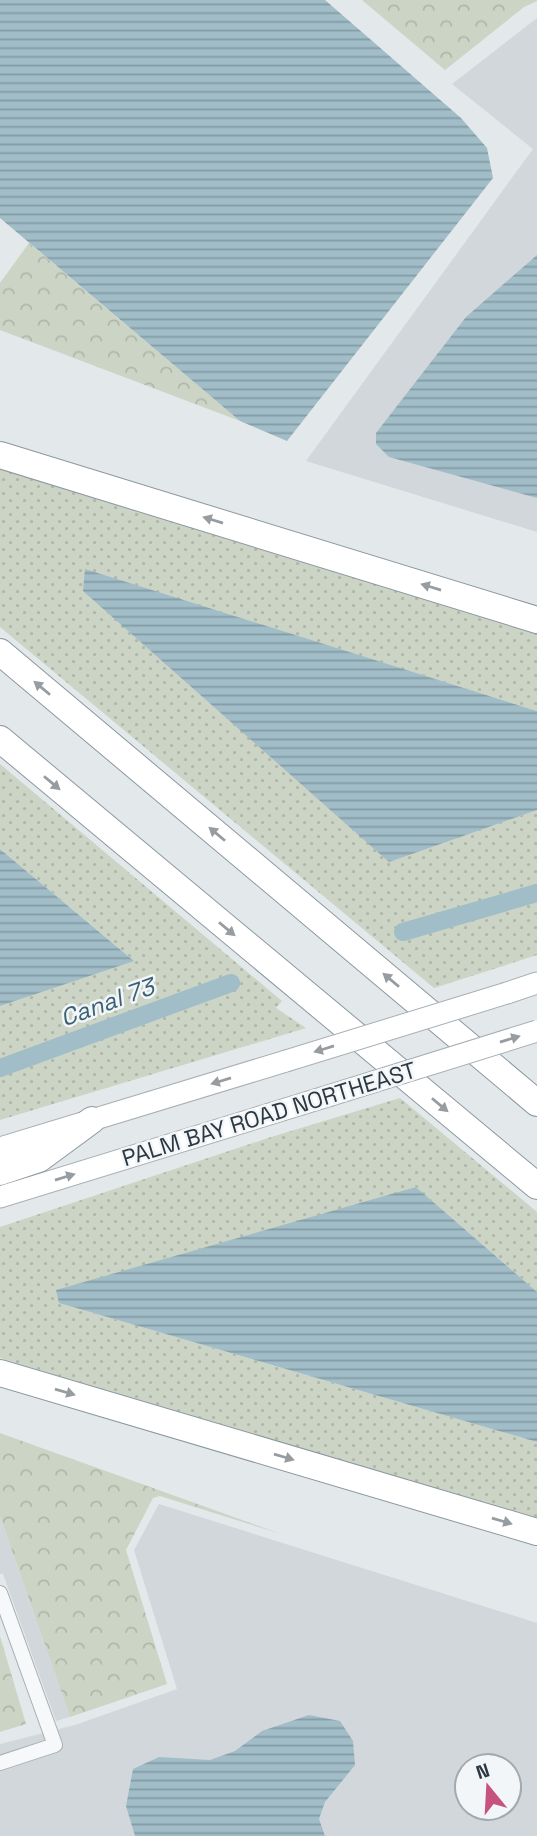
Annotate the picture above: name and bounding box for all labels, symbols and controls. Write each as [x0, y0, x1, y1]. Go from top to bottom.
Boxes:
one-way arrow [203, 514, 224, 525]
one-way arrow [420, 581, 441, 591]
one-way arrow [34, 681, 51, 696]
one-way arrow [44, 775, 61, 790]
one-way arrow [208, 827, 225, 842]
one-way arrow [218, 921, 236, 936]
water label: Canal 73 [56, 970, 162, 1033]
one-way arrow [382, 973, 399, 988]
one-way arrow [500, 1033, 521, 1044]
one-way arrow [314, 1045, 335, 1055]
street label: PALM BAY ROAD NORTHEAST [118, 1055, 420, 1173]
one-way arrow [210, 1076, 231, 1086]
one-way arrow [430, 1098, 448, 1113]
one-way arrow [55, 1172, 76, 1182]
one-way arrow [55, 1388, 76, 1398]
one-way arrow [273, 1452, 294, 1462]
one-way arrow [492, 1517, 513, 1527]
north arrow [453, 1752, 523, 1822]
text: N [473, 1757, 493, 1785]

